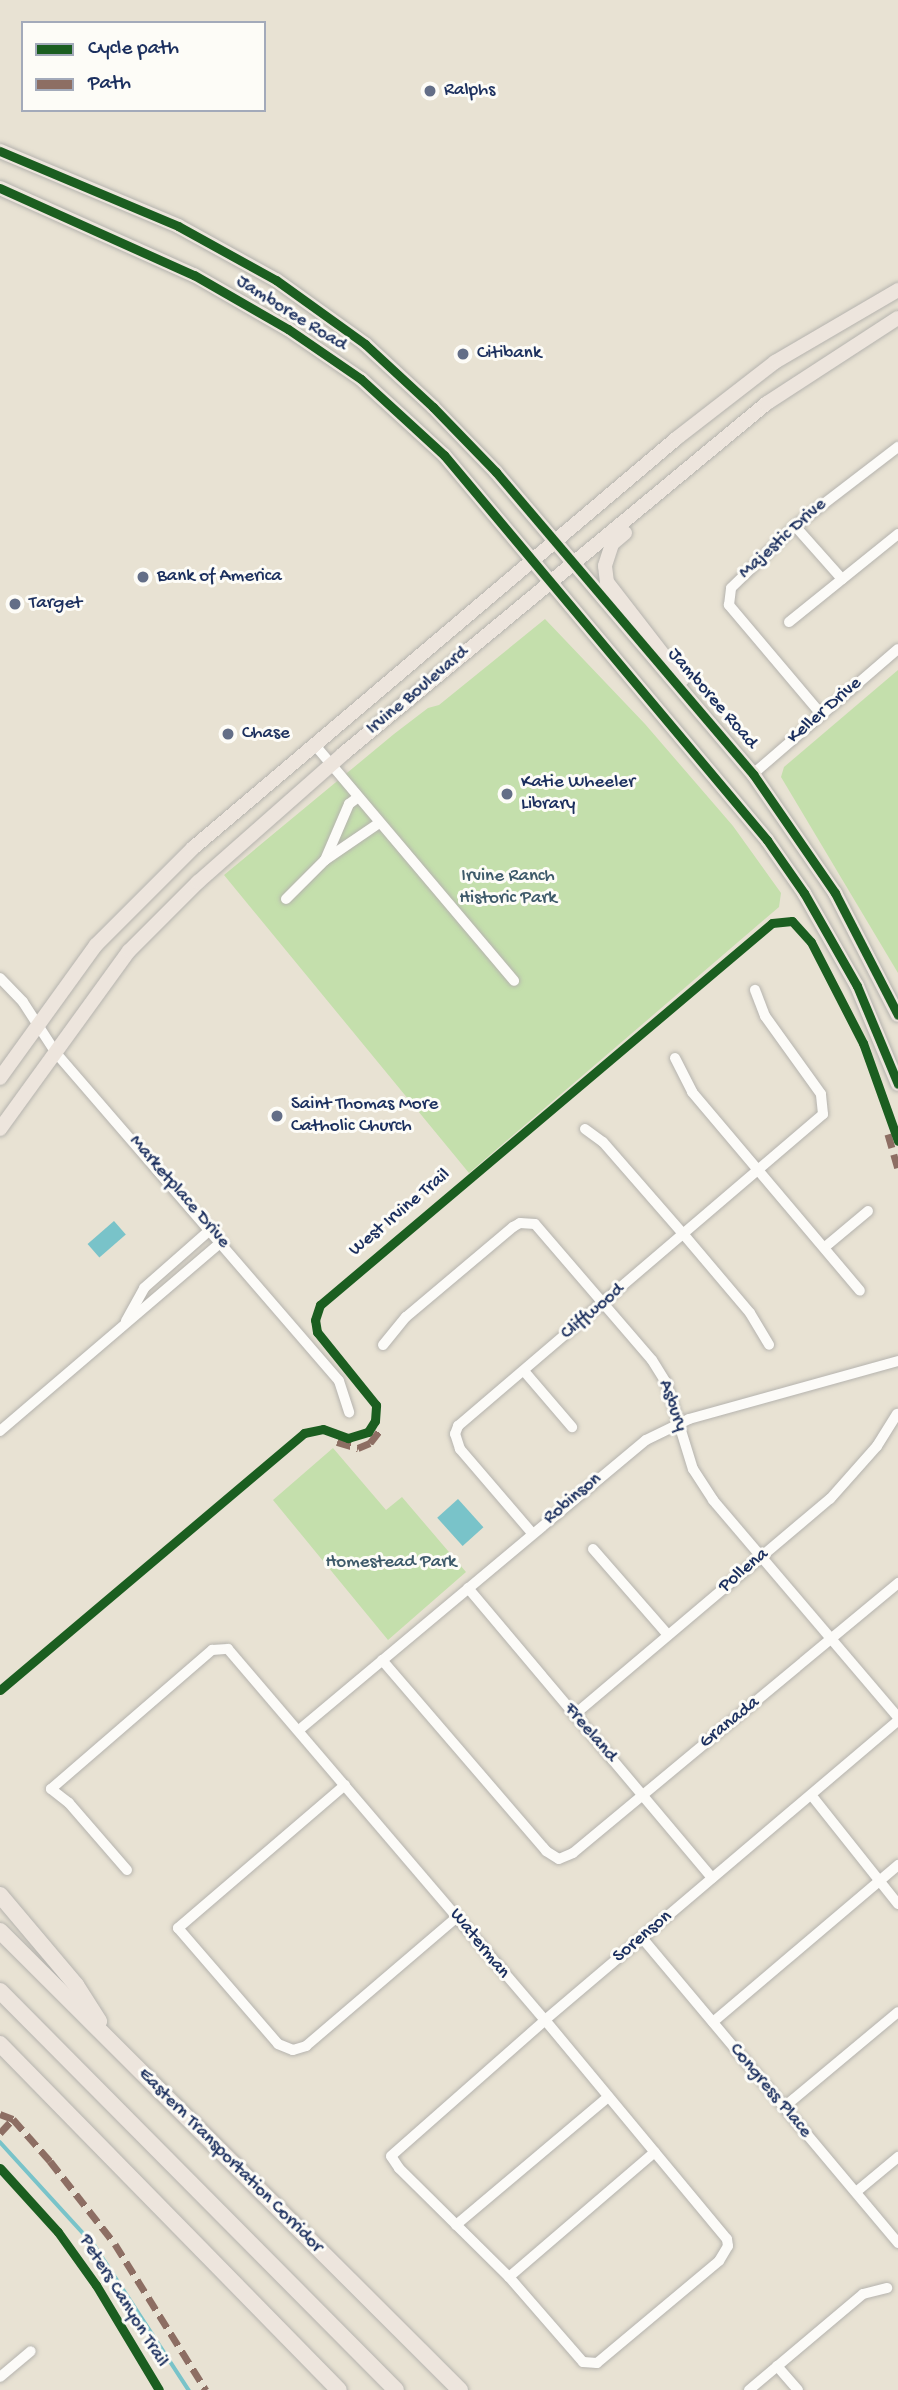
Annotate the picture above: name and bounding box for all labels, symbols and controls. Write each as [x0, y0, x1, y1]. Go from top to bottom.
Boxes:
legend [21, 21, 266, 112]
text: Cycle path [88, 37, 179, 62]
text: Path [88, 72, 131, 97]
place label: Ralphs [444, 80, 495, 102]
marker: Ralphs [422, 83, 438, 99]
street label: Jamboree Road [231, 271, 351, 357]
place label: Citibank [477, 343, 541, 365]
marker: Citibank [455, 346, 471, 362]
street label: Majestic Drive [734, 494, 832, 584]
place label: Bank of America [157, 566, 282, 588]
marker: Bank of America [135, 569, 151, 585]
place label: Target [29, 593, 82, 615]
marker: Target [7, 596, 23, 612]
street label: Irvine Boulevard [362, 642, 474, 740]
street label: Jamboree Road [662, 644, 762, 754]
street label: Keller Drive [783, 673, 867, 749]
place label: Chase [242, 723, 290, 745]
marker: Chase [220, 726, 236, 742]
place label: Katie Wheeler Library [521, 772, 635, 816]
marker: Katie Wheeler Library [499, 786, 515, 802]
park label: Irvine Ranch Historic Park [459, 866, 557, 910]
place label: Saint Thomas More Catholic Church [291, 1094, 438, 1138]
marker: Saint Thomas More Catholic Church [269, 1108, 285, 1124]
street label: Marketplace Drive [124, 1131, 234, 1253]
street label: West Irvine Trail [345, 1164, 455, 1262]
street label: Cliffwood [557, 1279, 629, 1345]
street label: Asbury [652, 1377, 692, 1435]
street label: Robinson [539, 1468, 607, 1530]
street label: Pollena [714, 1544, 774, 1598]
park label: Homestead Park [326, 1552, 456, 1574]
street label: Granada [695, 1692, 765, 1754]
street label: Freeland [558, 1698, 622, 1768]
street label: Waterman [444, 1904, 514, 1984]
street label: Sorenson [609, 1906, 677, 1968]
street label: Congress Place [724, 2039, 816, 2143]
street label: Eastern Transportation Corridor [133, 2064, 327, 2258]
street label: Peters Canyon Trail [73, 2231, 173, 2371]

